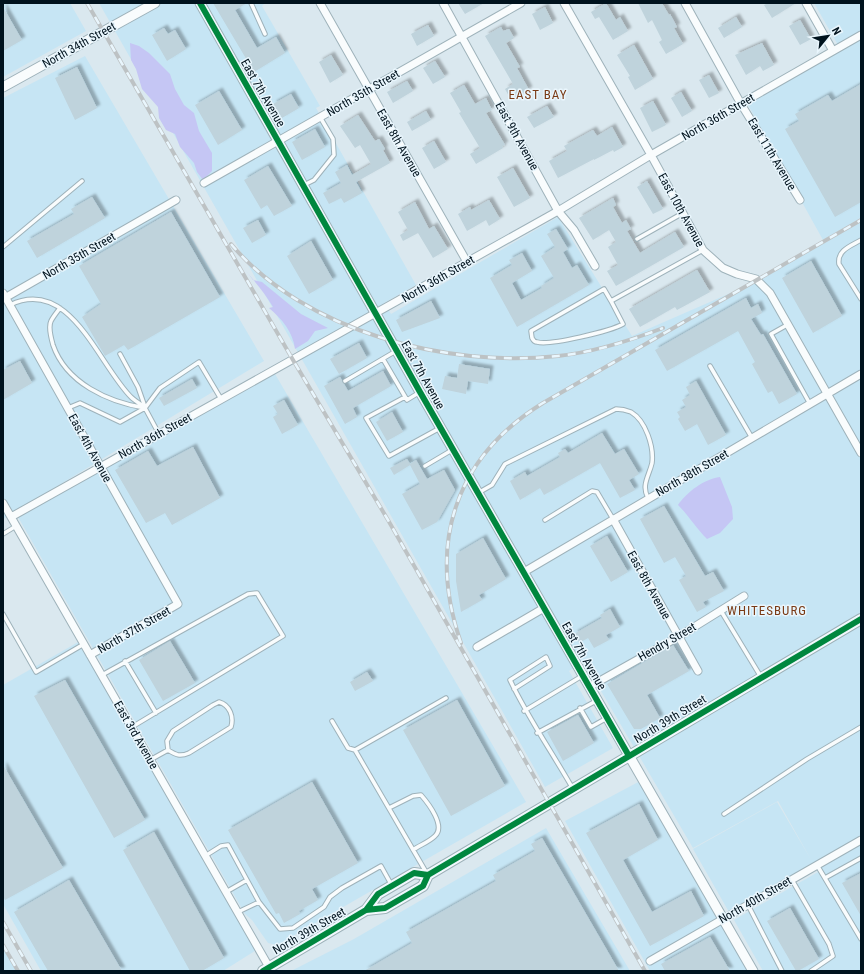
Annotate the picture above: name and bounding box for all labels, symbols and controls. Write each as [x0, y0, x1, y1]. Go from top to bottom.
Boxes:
north arrow [808, 16, 848, 56]
street label: North 34th Street [40, 19, 118, 71]
text: N [829, 25, 844, 38]
street label: East 7th Avenue [238, 57, 288, 130]
street label: North 35th Street [324, 66, 402, 119]
district label: EAST BAY [508, 87, 568, 102]
street label: North 36th Street [679, 90, 757, 143]
street label: East 9th Avenue [492, 99, 542, 173]
street label: East 8th Avenue [374, 107, 424, 180]
street label: East 11th Avenue [745, 115, 799, 193]
street label: East 10th Avenue [655, 171, 707, 250]
street label: North 35th Street [40, 229, 118, 282]
street label: North 36th Street [399, 252, 477, 305]
street label: East 7th Avenue [398, 338, 448, 412]
street label: North 36th Street [116, 410, 194, 462]
street label: East 4th Avenue [65, 411, 115, 485]
street label: North 38th Street [653, 446, 731, 499]
street label: East 8th Avenue [624, 548, 674, 622]
street label: North 37th Street [95, 603, 173, 656]
district label: WHITESBURG [727, 603, 807, 618]
street label: East 7th Avenue [559, 620, 609, 693]
street label: Hendry Street [636, 620, 699, 664]
street label: North 39th Street [631, 692, 709, 746]
street label: East 3rd Avenue [111, 698, 161, 772]
street label: North 40th Street [716, 873, 794, 926]
street label: North 39th Street [270, 904, 348, 957]

